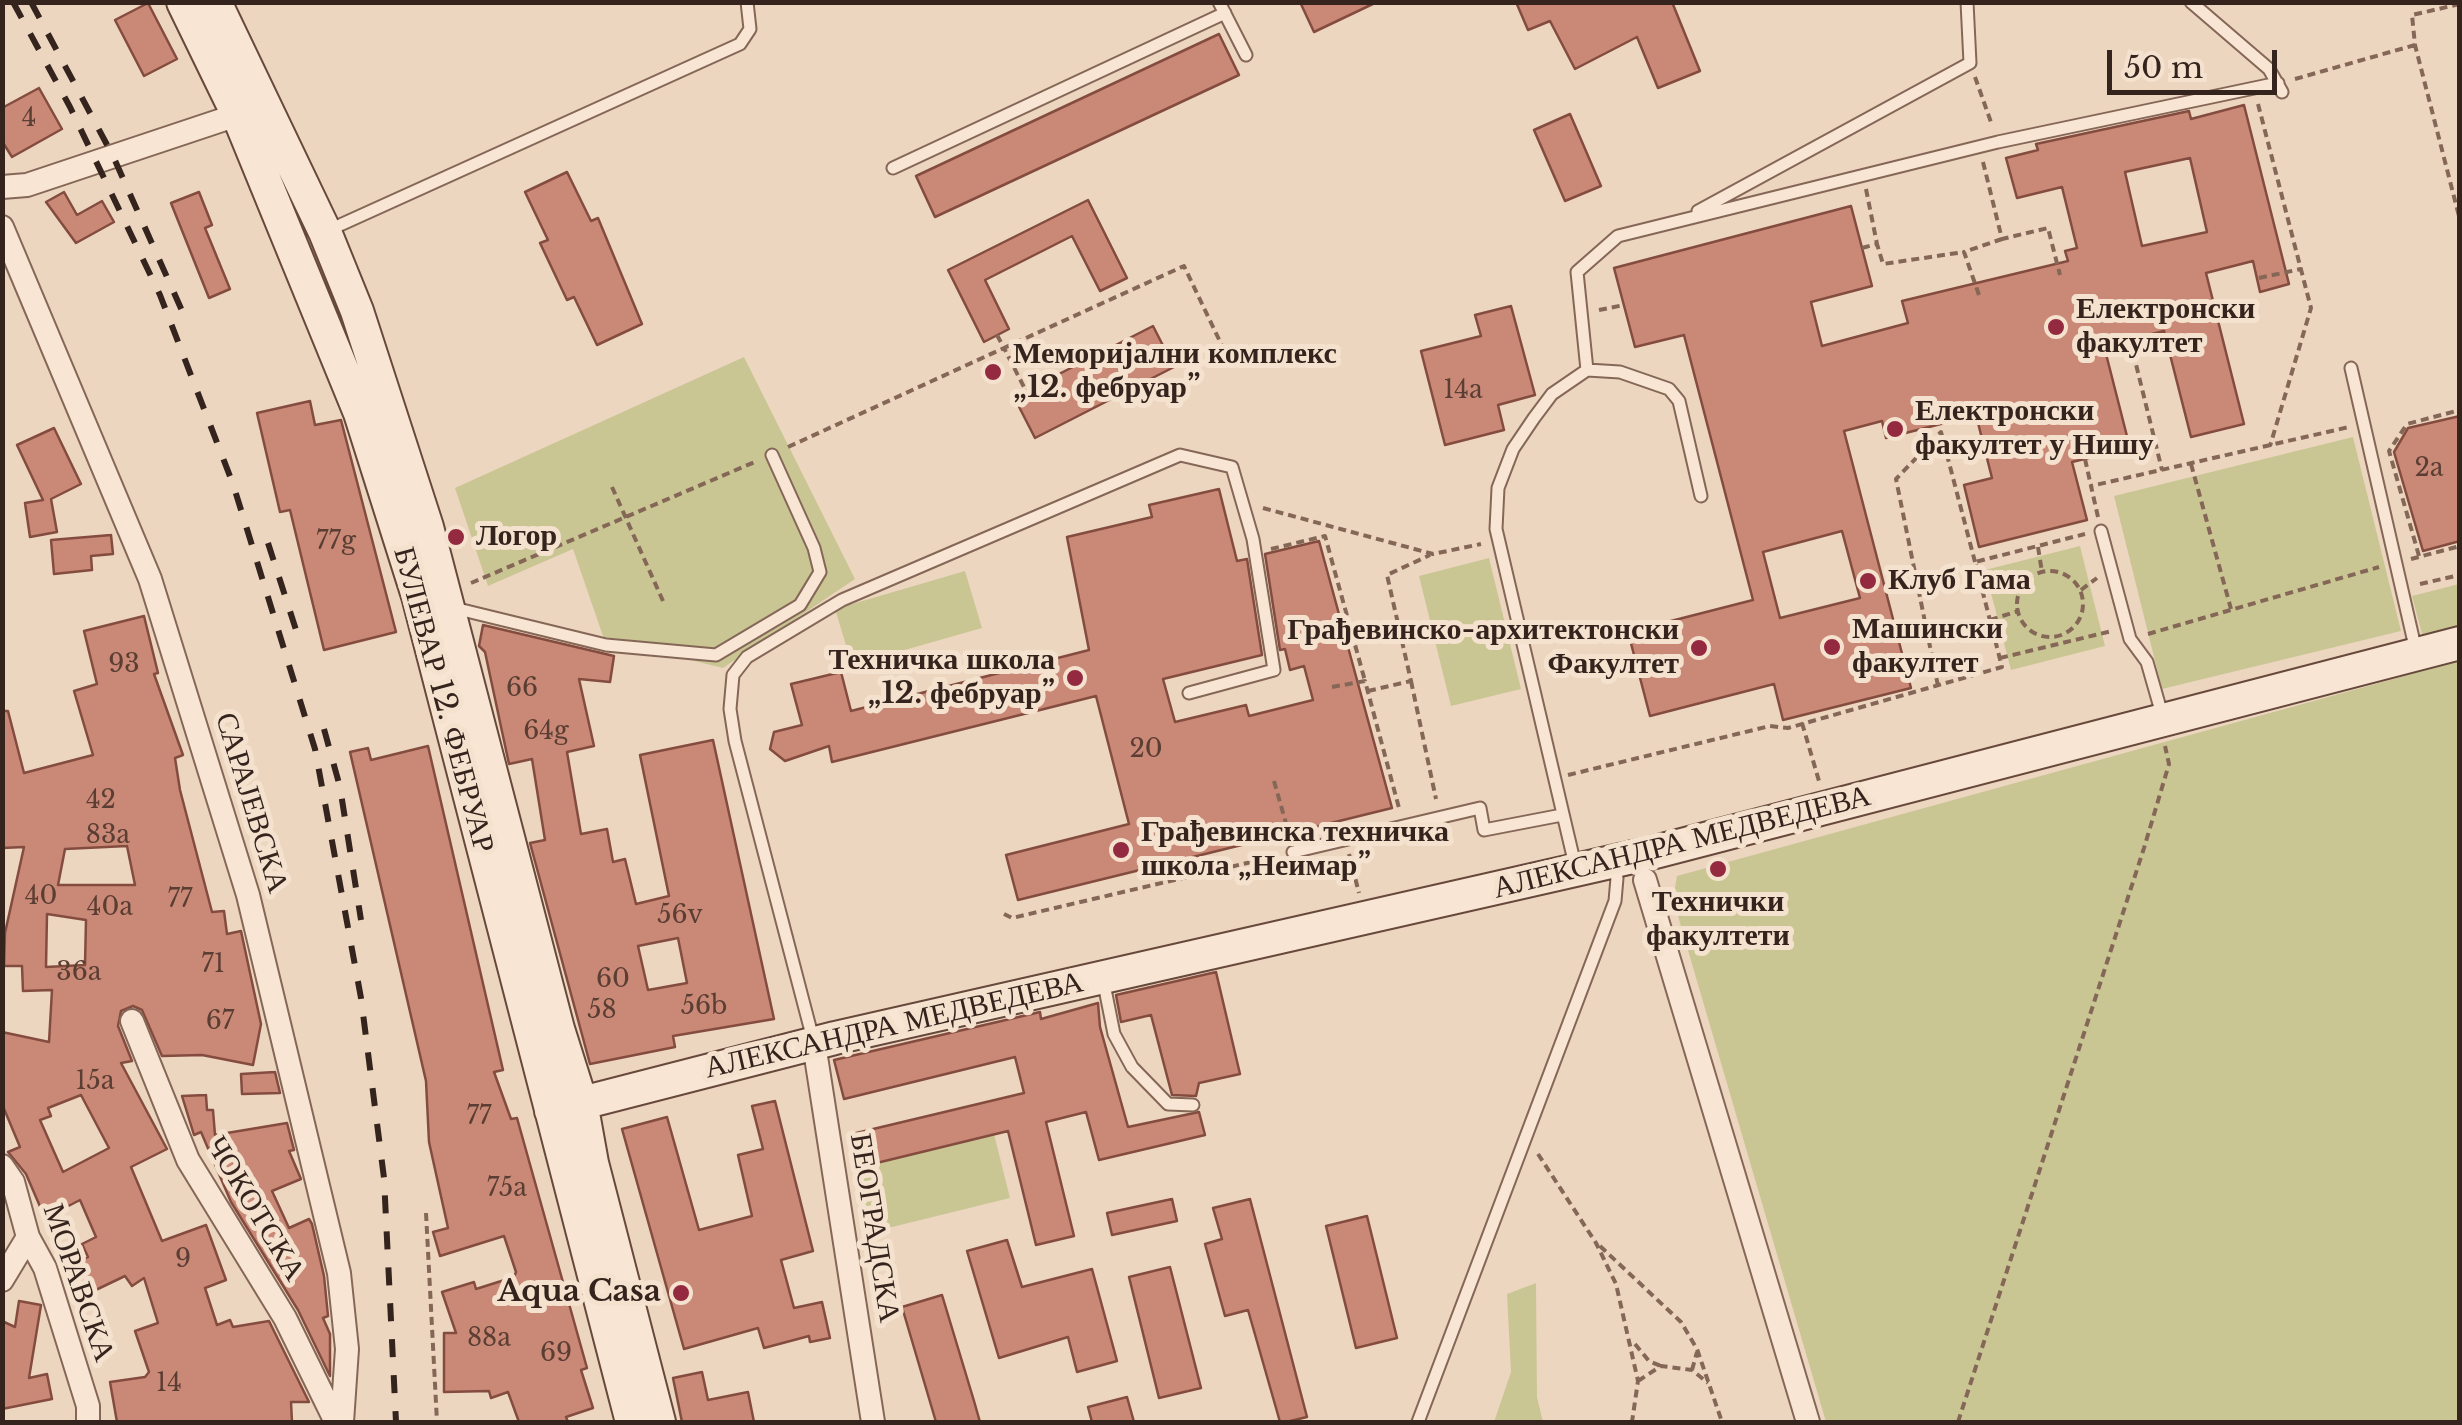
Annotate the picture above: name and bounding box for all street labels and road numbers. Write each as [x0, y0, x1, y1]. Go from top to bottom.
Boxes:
street label: БУЛЕВАР 12. ФЕБРУАР [385, 543, 501, 857]
street label: САРАЈЕВСКА [207, 709, 295, 897]
street label: АЛЕКСАНДРА МЕДВЕДЕВА [1490, 779, 1874, 907]
street label: АЛЕКСАНДРА МЕДВЕДЕВА [701, 965, 1087, 1087]
street label: ЧОКОТСКА [198, 1130, 312, 1288]
street label: БЕОГРАДСКА [841, 1131, 907, 1325]
street label: МОРАВСКА [34, 1199, 122, 1367]

